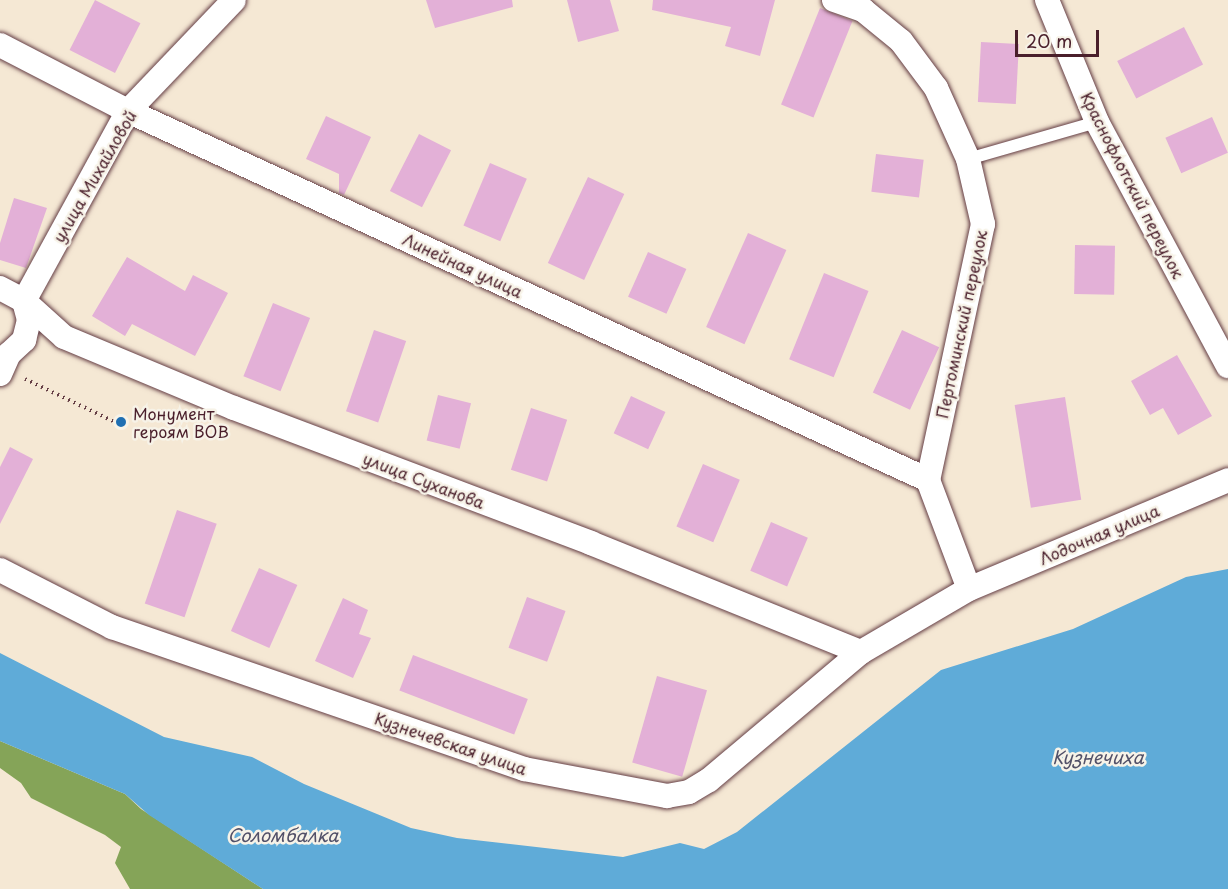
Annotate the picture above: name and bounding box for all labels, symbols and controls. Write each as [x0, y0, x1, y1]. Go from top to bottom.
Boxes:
scale bar [1018, 18, 1102, 56]
text: 20 m [1026, 27, 1072, 54]
street label: Краснофлотский переулок [1078, 89, 1188, 281]
street label: улица Михайловой [48, 106, 140, 246]
street label: Пертоминский переулок [932, 228, 990, 420]
street label: Линейная улица [400, 229, 526, 301]
place label: Монумент героям ВОВ [133, 403, 229, 441]
marker: Монумент героям ВОВ [114, 415, 128, 429]
street label: улица Суханова [360, 448, 488, 512]
street label: Лодочная улица [1036, 500, 1162, 568]
street label: Кузнечевская улица [372, 708, 530, 778]
water label: Кузнечиха [1052, 746, 1144, 768]
water label: Соломбалка [228, 824, 338, 846]

